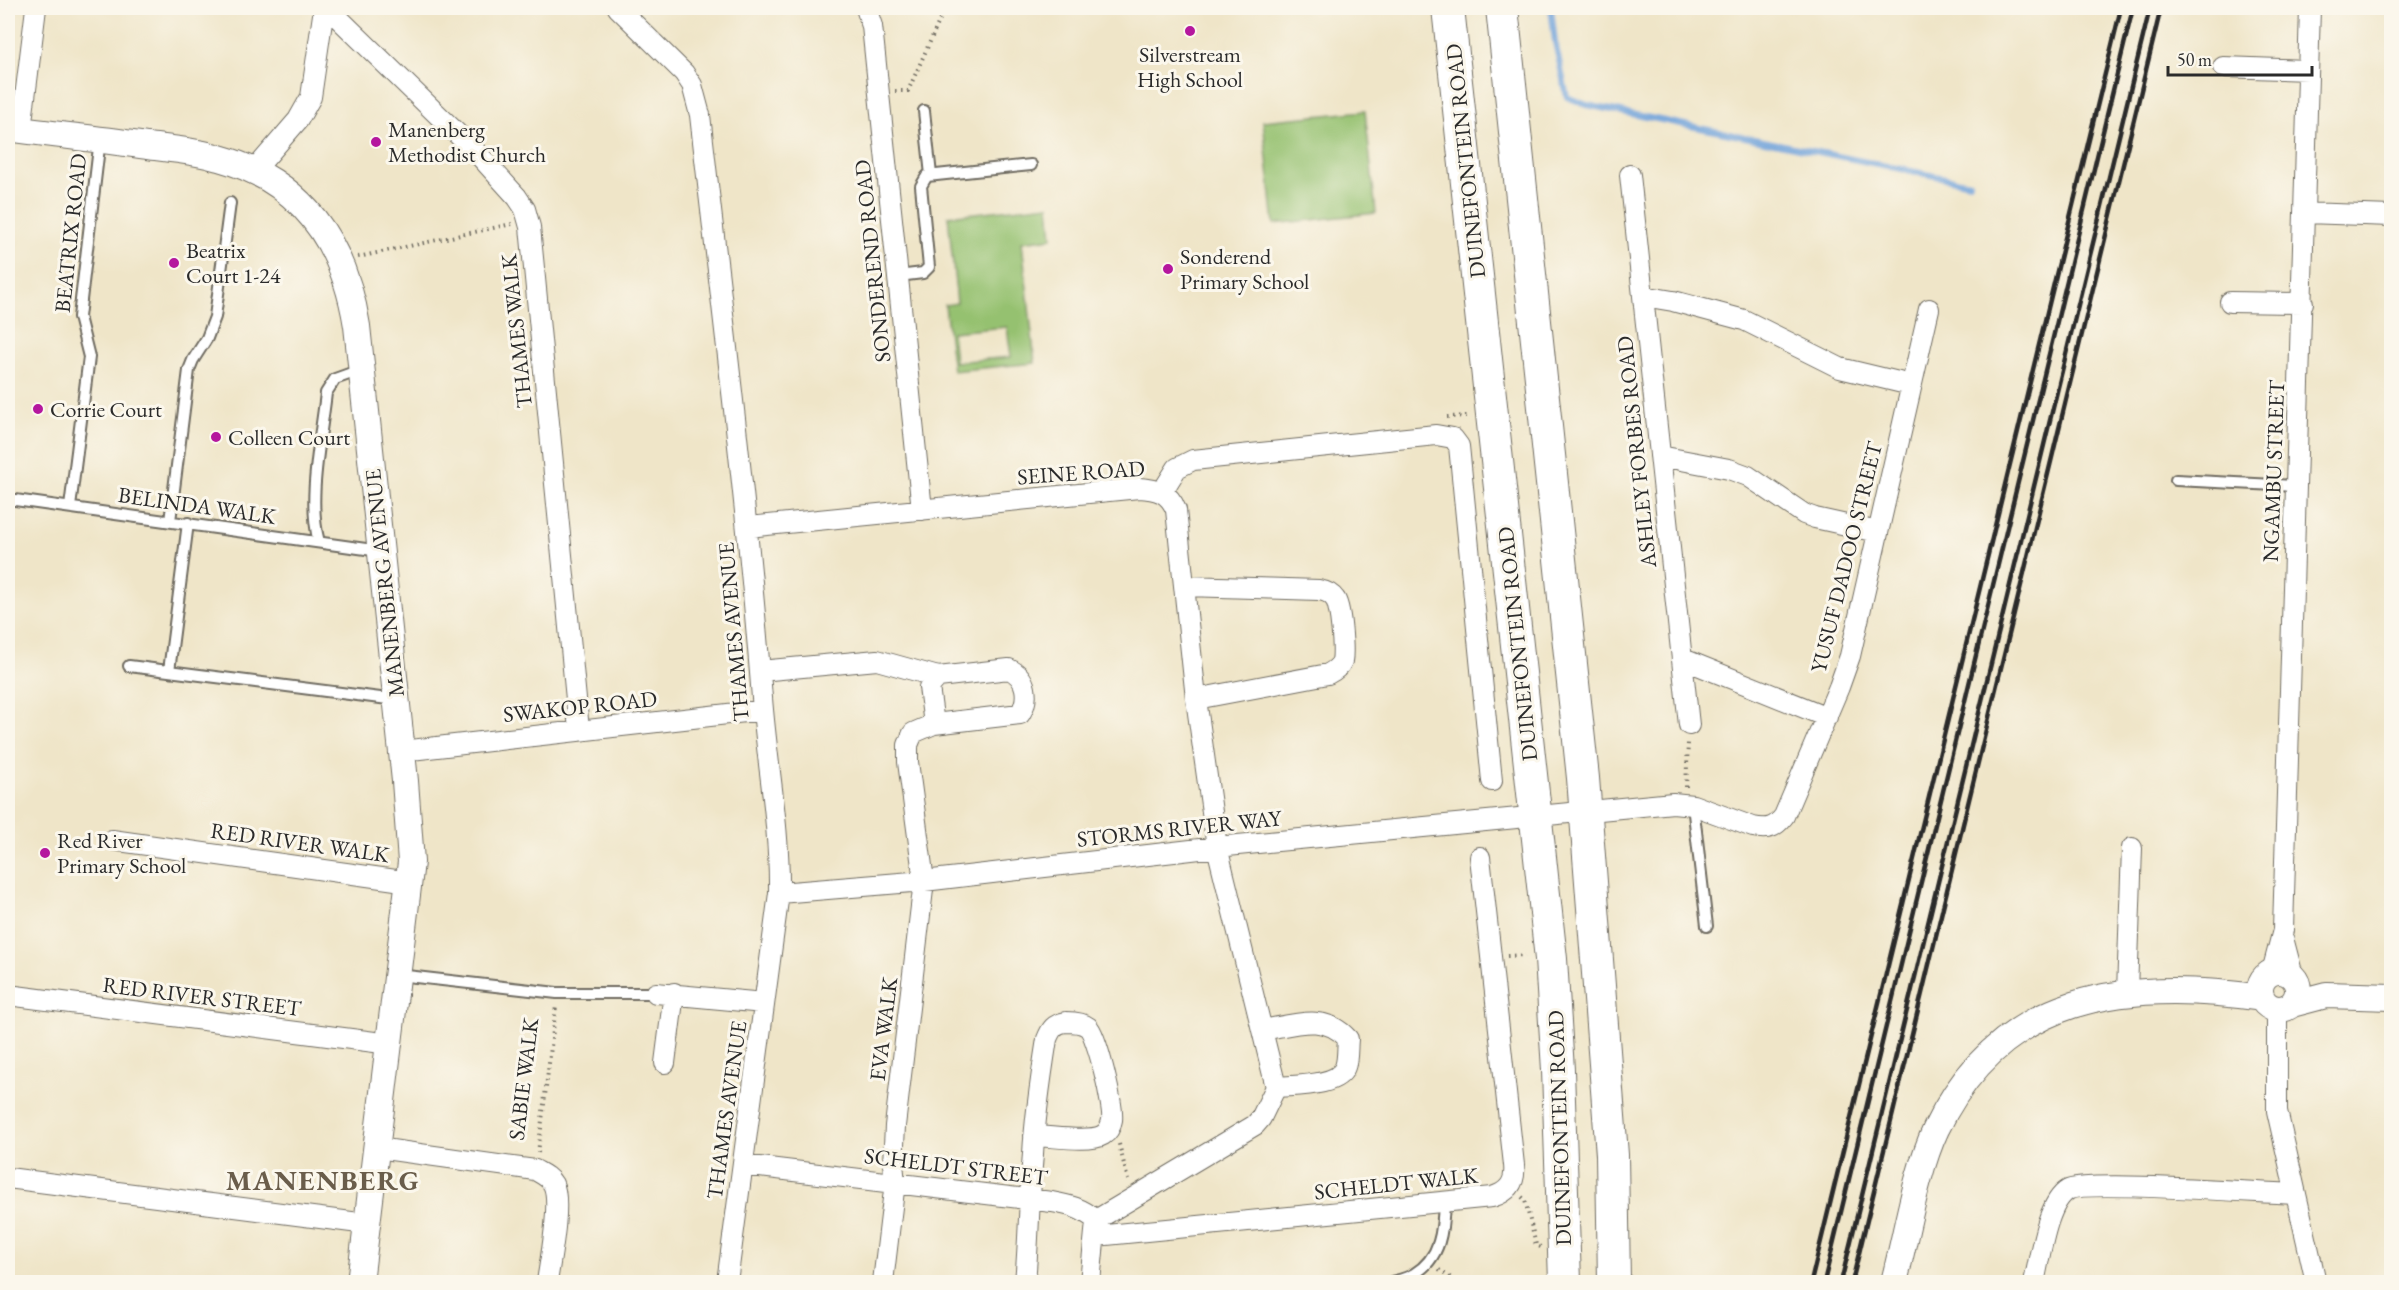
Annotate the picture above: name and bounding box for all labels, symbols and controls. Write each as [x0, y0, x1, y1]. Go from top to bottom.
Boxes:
marker: Silverstream High School [1183, 24, 1197, 38]
scale bar [2168, 39, 2312, 77]
place label: Silverstream High School [1137, 40, 1243, 94]
street label: DUINEFONTEIN ROAD [1439, 42, 1492, 280]
text: 50 m [2177, 48, 2212, 71]
place label: Manenberg Methodist Church [388, 115, 546, 169]
marker: Manenberg Methodist Church [369, 135, 383, 149]
street label: BEATRIX ROAD [48, 152, 93, 314]
street label: SONDEREND ROAD [847, 158, 898, 364]
place label: Beatrix Court 1-24 [186, 236, 281, 290]
place label: Sonderend Primary School [1180, 242, 1309, 296]
street label: THAMES WALK [494, 251, 539, 410]
marker: Beatrix Court 1-24 [167, 256, 181, 270]
marker: Sonderend Primary School [1161, 262, 1175, 276]
street label: ASHLEY FORBES ROAD [1610, 335, 1663, 570]
street label: NGAMBU STREET [2256, 379, 2291, 563]
place label: Corrie Court [50, 395, 162, 424]
marker: Corrie Court [31, 402, 45, 416]
place label: Colleen Court [228, 423, 350, 452]
marker: Colleen Court [209, 430, 223, 444]
street label: YUSUF DADOO STREET [1804, 438, 1889, 676]
street label: SEINE ROAD [1016, 454, 1146, 491]
street label: MANENBERG AVENUE [358, 467, 411, 698]
street label: BELINDA WALK [116, 480, 279, 531]
street label: DUINEFONTEIN ROAD [1491, 525, 1544, 763]
street label: THAMES AVENUE [711, 541, 756, 723]
street label: SWAKOP ROAD [502, 684, 658, 729]
street label: STORMS RIVER WAY [1075, 803, 1284, 854]
street label: RED RIVER WALK [209, 816, 392, 870]
place label: Red River Primary School [57, 826, 186, 880]
marker: Red River Primary School [38, 846, 52, 860]
street label: RED RIVER STREET [101, 970, 303, 1023]
street label: EVA WALK [863, 975, 904, 1083]
street label: DUINEFONTEIN ROAD [1541, 1010, 1578, 1246]
street label: SABIE WALK [502, 1015, 546, 1142]
street label: THAMES AVENUE [700, 1019, 753, 1201]
street label: SCHELDT STREET [863, 1141, 1049, 1192]
street label: SCHELDT WALK [1313, 1160, 1480, 1207]
district label: MANENBERG [226, 1162, 420, 1198]

